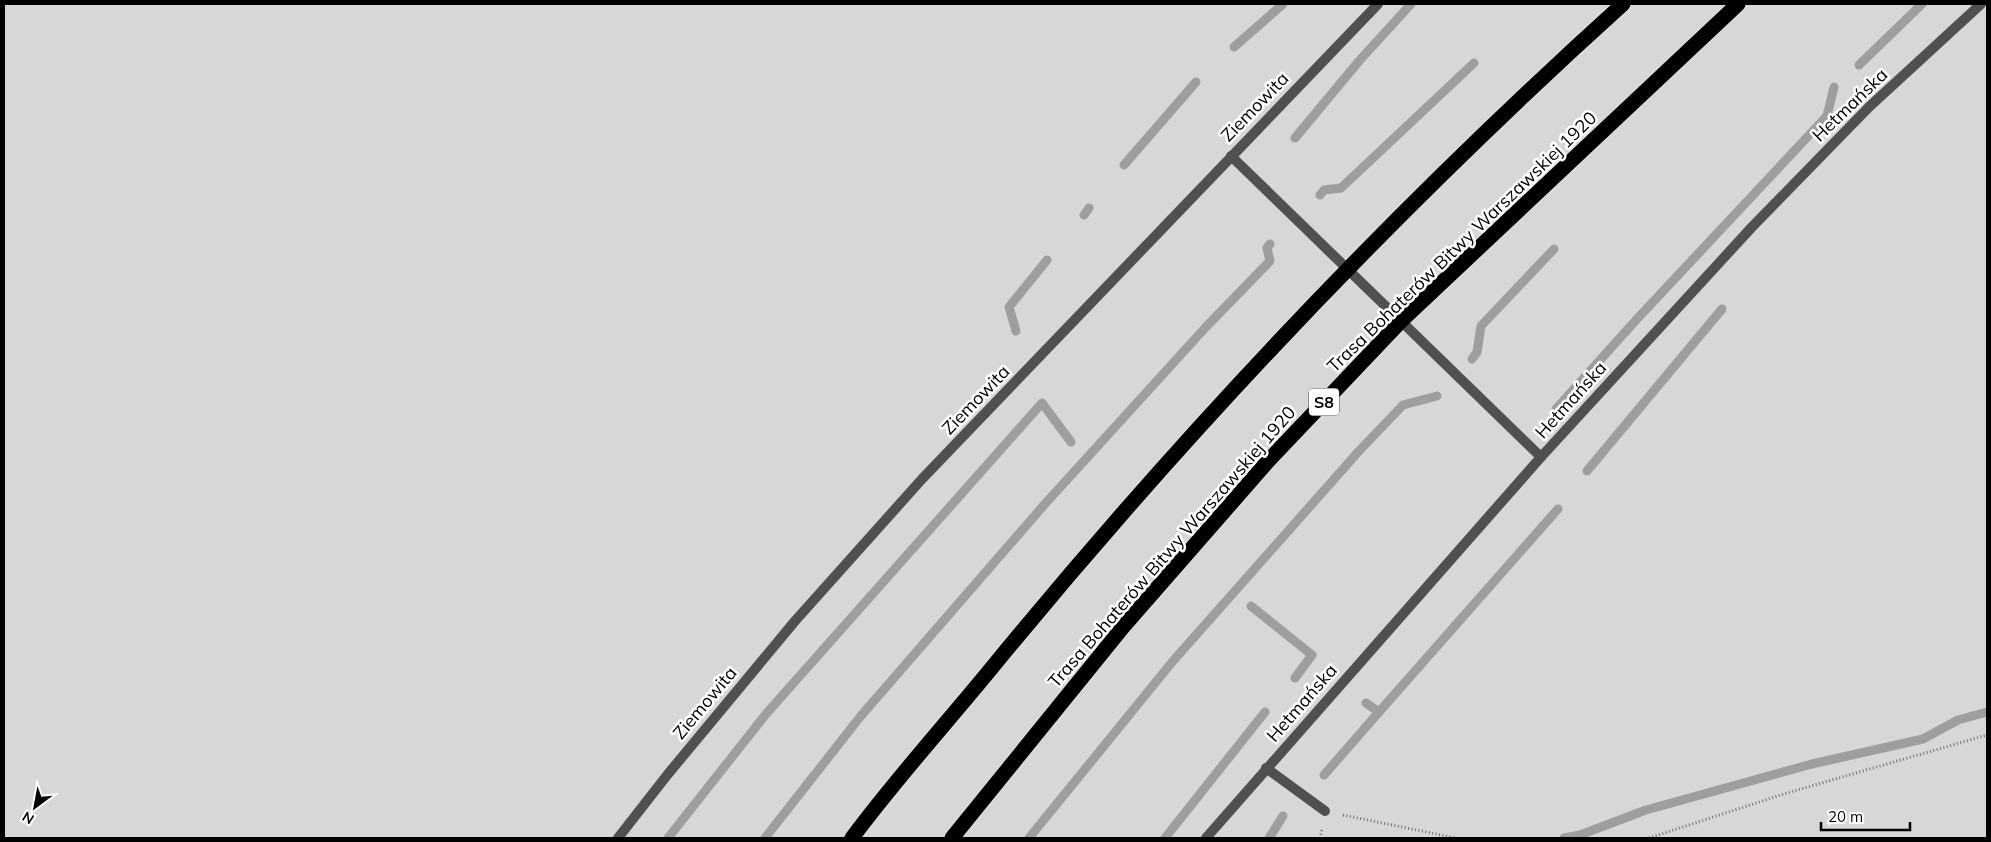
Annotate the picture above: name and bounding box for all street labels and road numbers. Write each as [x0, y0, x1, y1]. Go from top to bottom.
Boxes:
street label: Hetmańska [1807, 63, 1892, 146]
street label: Ziemowita [1216, 67, 1293, 146]
street label: Trasa Bohaterów Bitwy Warszawskiej 1920 [1322, 106, 1601, 377]
street label: Hetmańska [1530, 356, 1611, 443]
street label: Ziemowita [937, 360, 1014, 439]
road number: S8 [1309, 388, 1339, 416]
street label: Trasa Bohaterów Bitwy Warszawskiej 1920 [1043, 401, 1300, 692]
street label: Hetmańska [1261, 659, 1342, 746]
street label: Ziemowita [668, 662, 742, 744]

